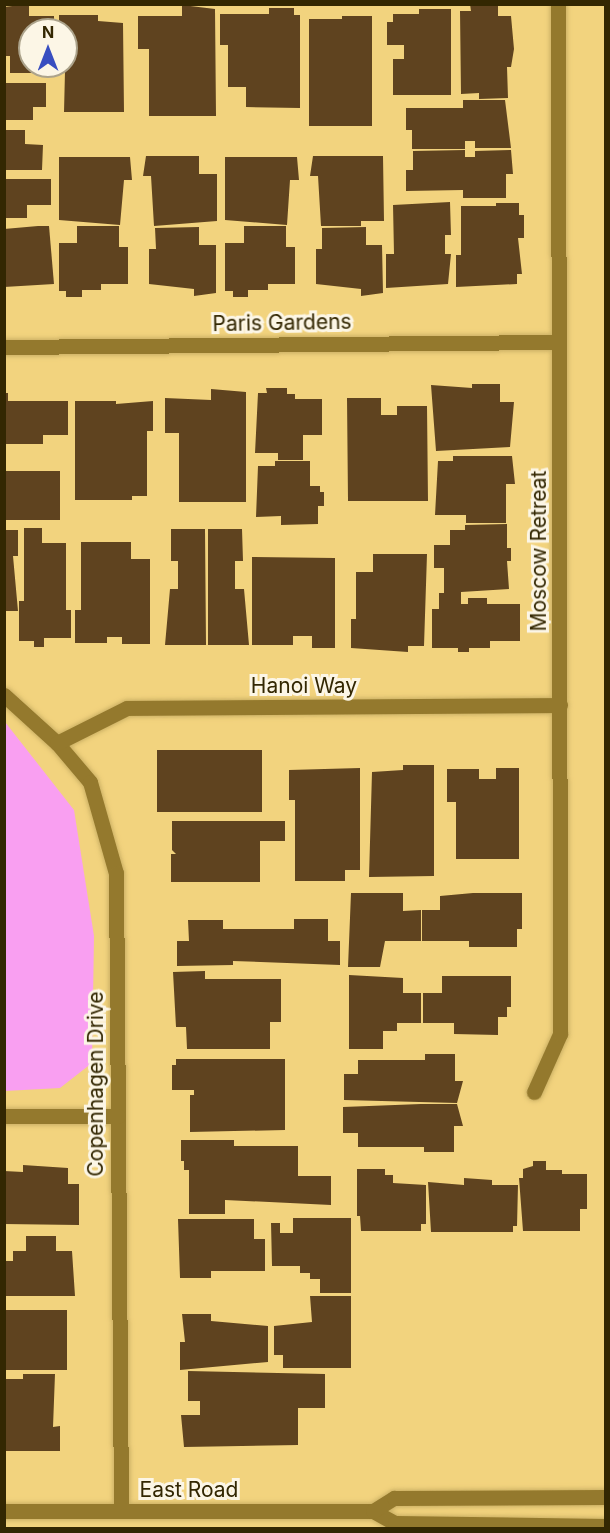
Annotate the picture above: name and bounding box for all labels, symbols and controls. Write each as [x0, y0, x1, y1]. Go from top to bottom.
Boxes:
north arrow [18, 18, 78, 78]
text: N [42, 22, 54, 42]
street label: Paris Gardens [212, 309, 352, 337]
street label: Moscow Retreat [526, 471, 552, 631]
street label: Hanoi Way [251, 673, 357, 699]
street label: Copenhagen Drive [83, 991, 109, 1177]
street label: East Road [140, 1477, 238, 1503]

